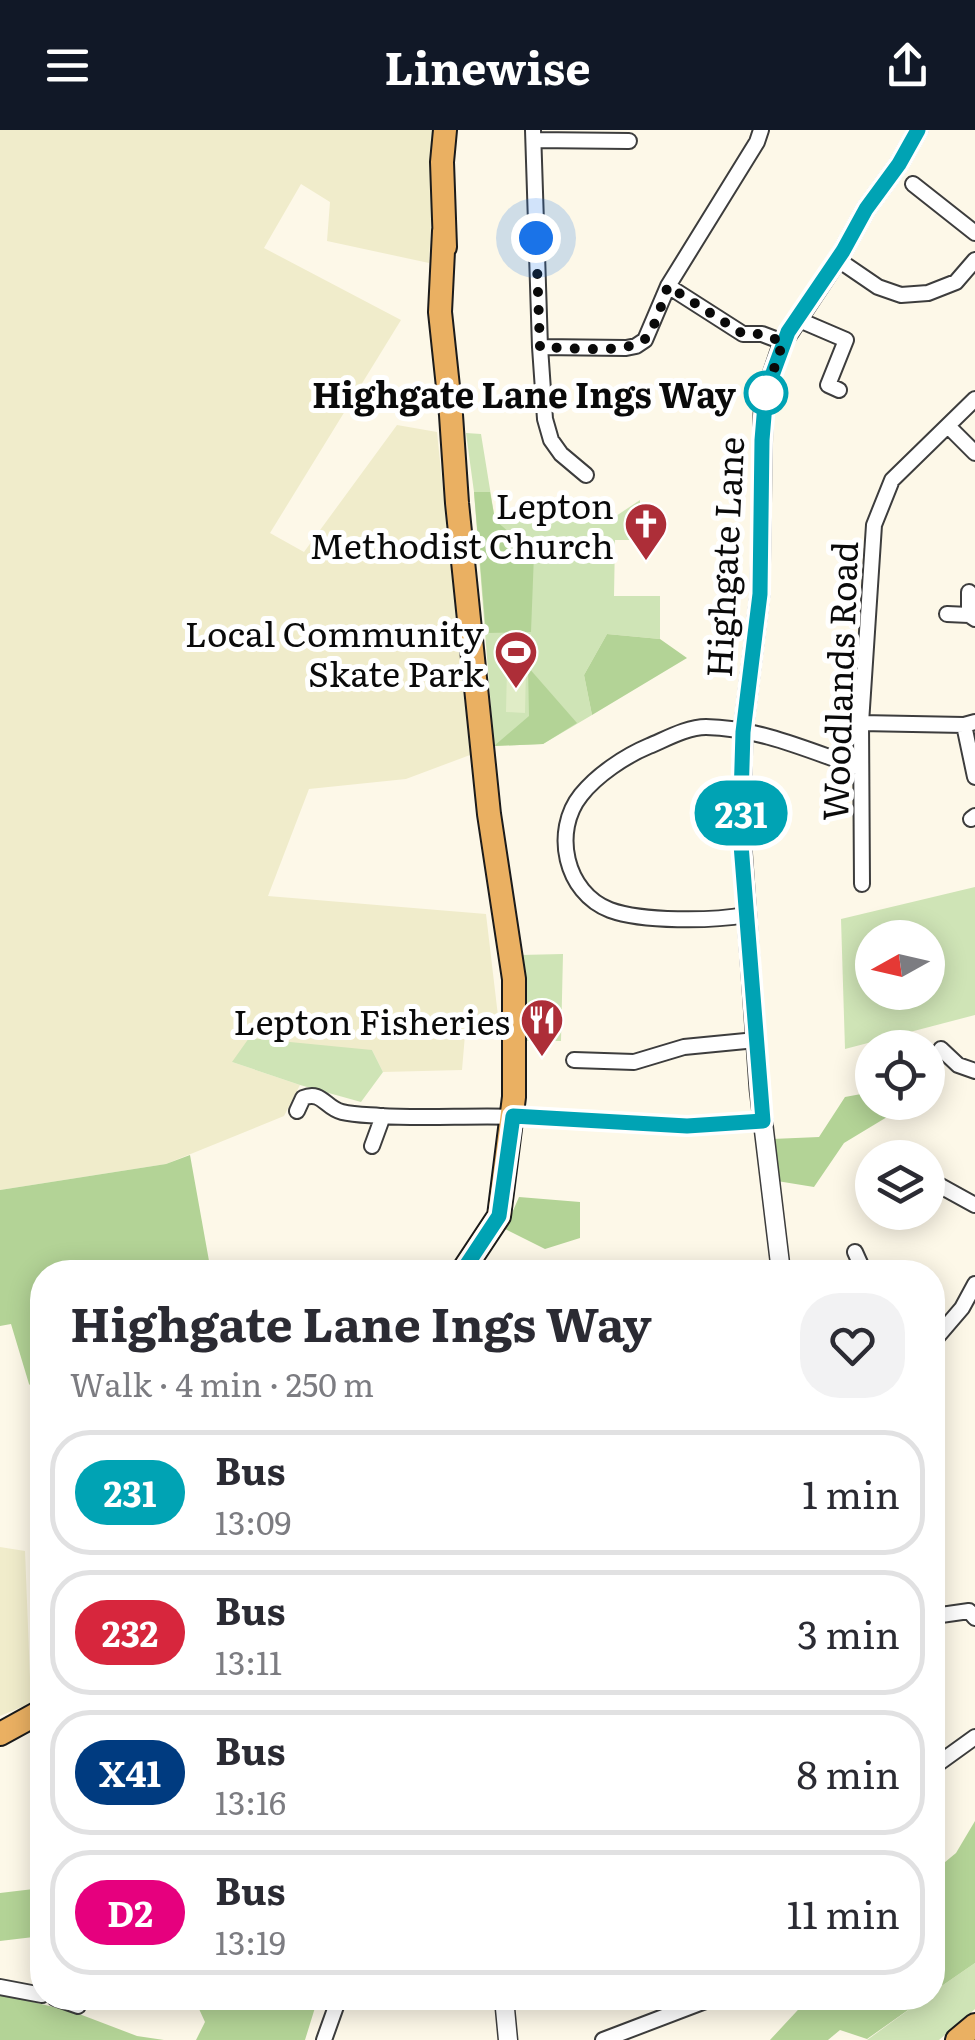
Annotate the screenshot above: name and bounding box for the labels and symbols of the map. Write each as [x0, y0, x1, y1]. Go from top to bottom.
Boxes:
your location [511, 213, 561, 263]
place label: Highgate Lane Ings Way [312, 367, 737, 419]
marker: Highgate Lane Ings Way [745, 372, 787, 414]
street label: Highgate Lane [691, 435, 755, 679]
place label: Lepton Methodist Church [309, 478, 614, 570]
church icon: Lepton Methodist Church [623, 501, 669, 562]
street label: Woodlands Road [807, 540, 869, 822]
place label: Local Community Skate Park [185, 606, 485, 698]
sports icon: Local Community Skate Park [493, 629, 539, 690]
line badge: 231 [684, 780, 798, 846]
north arrow [855, 920, 945, 1010]
place label: Lepton Fisheries [233, 994, 510, 1046]
restaurant icon: Lepton Fisheries [519, 997, 565, 1058]

